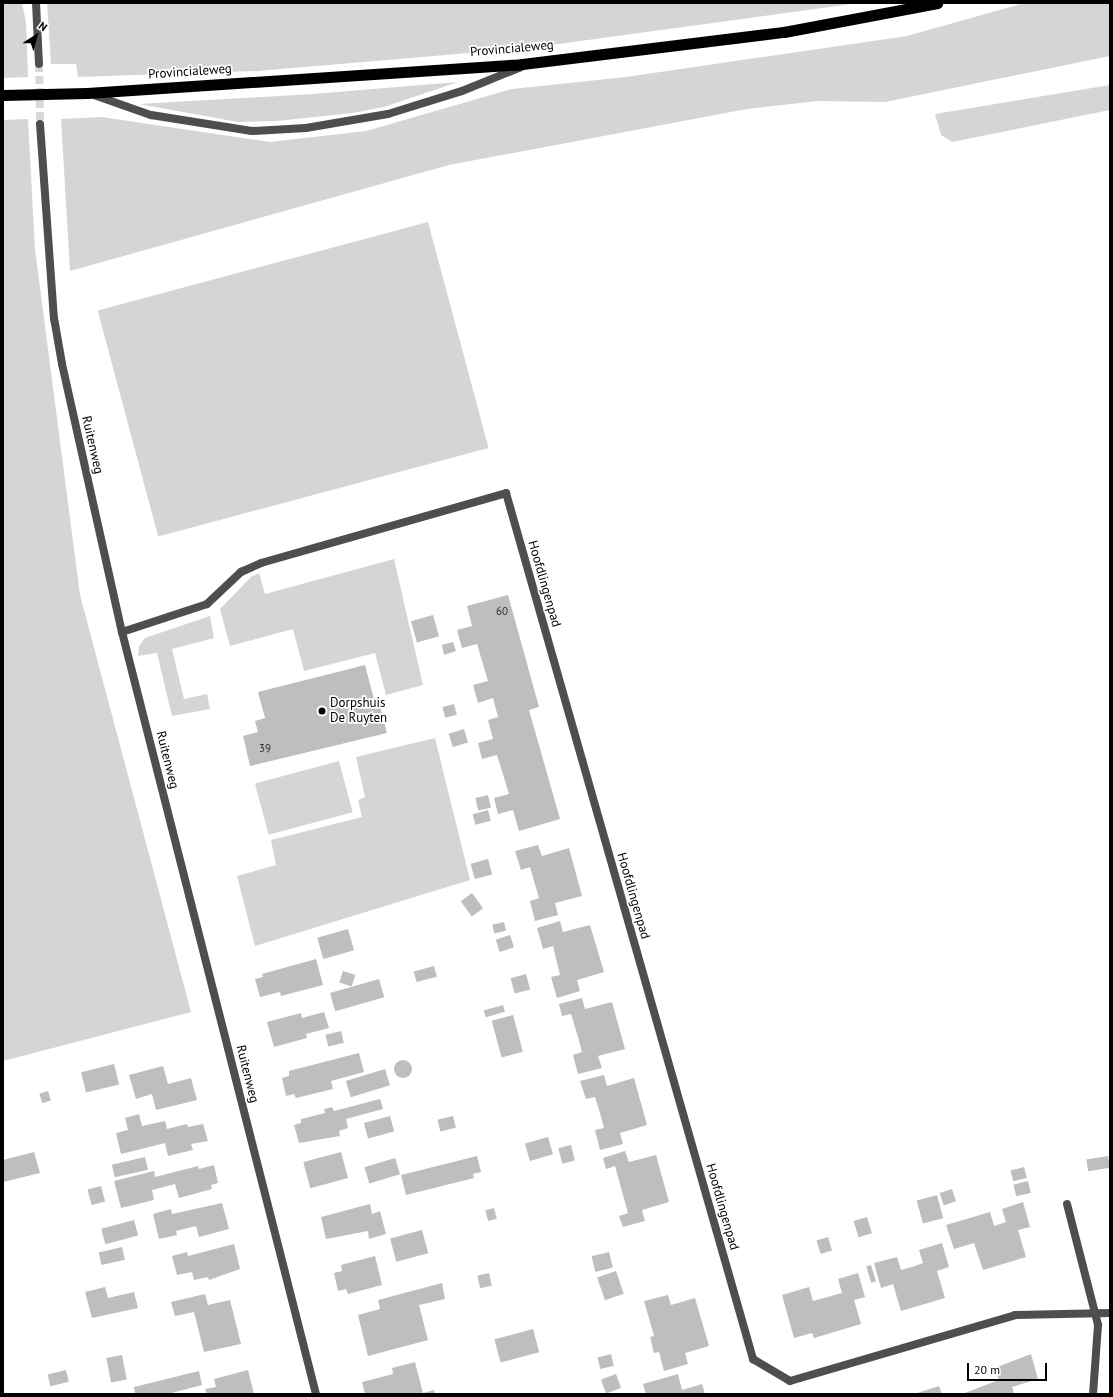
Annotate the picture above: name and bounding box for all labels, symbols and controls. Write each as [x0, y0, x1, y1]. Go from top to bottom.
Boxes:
north arrow [16, 16, 56, 56]
text: N [36, 18, 50, 34]
street label: Provincialeweg [470, 38, 554, 60]
street label: Provincialeweg [148, 61, 232, 83]
street label: Ruitenweg [78, 415, 106, 475]
street label: Hoofdlingenpad [524, 539, 564, 629]
house number: 60 [496, 604, 508, 618]
place label: Dorpshuis De Ruyten [330, 696, 387, 727]
marker: Dorpshuis De Ruyten [317, 706, 327, 716]
street label: Ruitenweg [152, 730, 182, 790]
house number: 39 [259, 741, 271, 755]
street label: Hoofdlingenpad [613, 851, 653, 941]
street label: Ruitenweg [232, 1044, 262, 1104]
street label: Hoofdlingenpad [702, 1162, 742, 1252]
scale bar [969, 1355, 1049, 1381]
text: 20 m [974, 1362, 1000, 1377]

